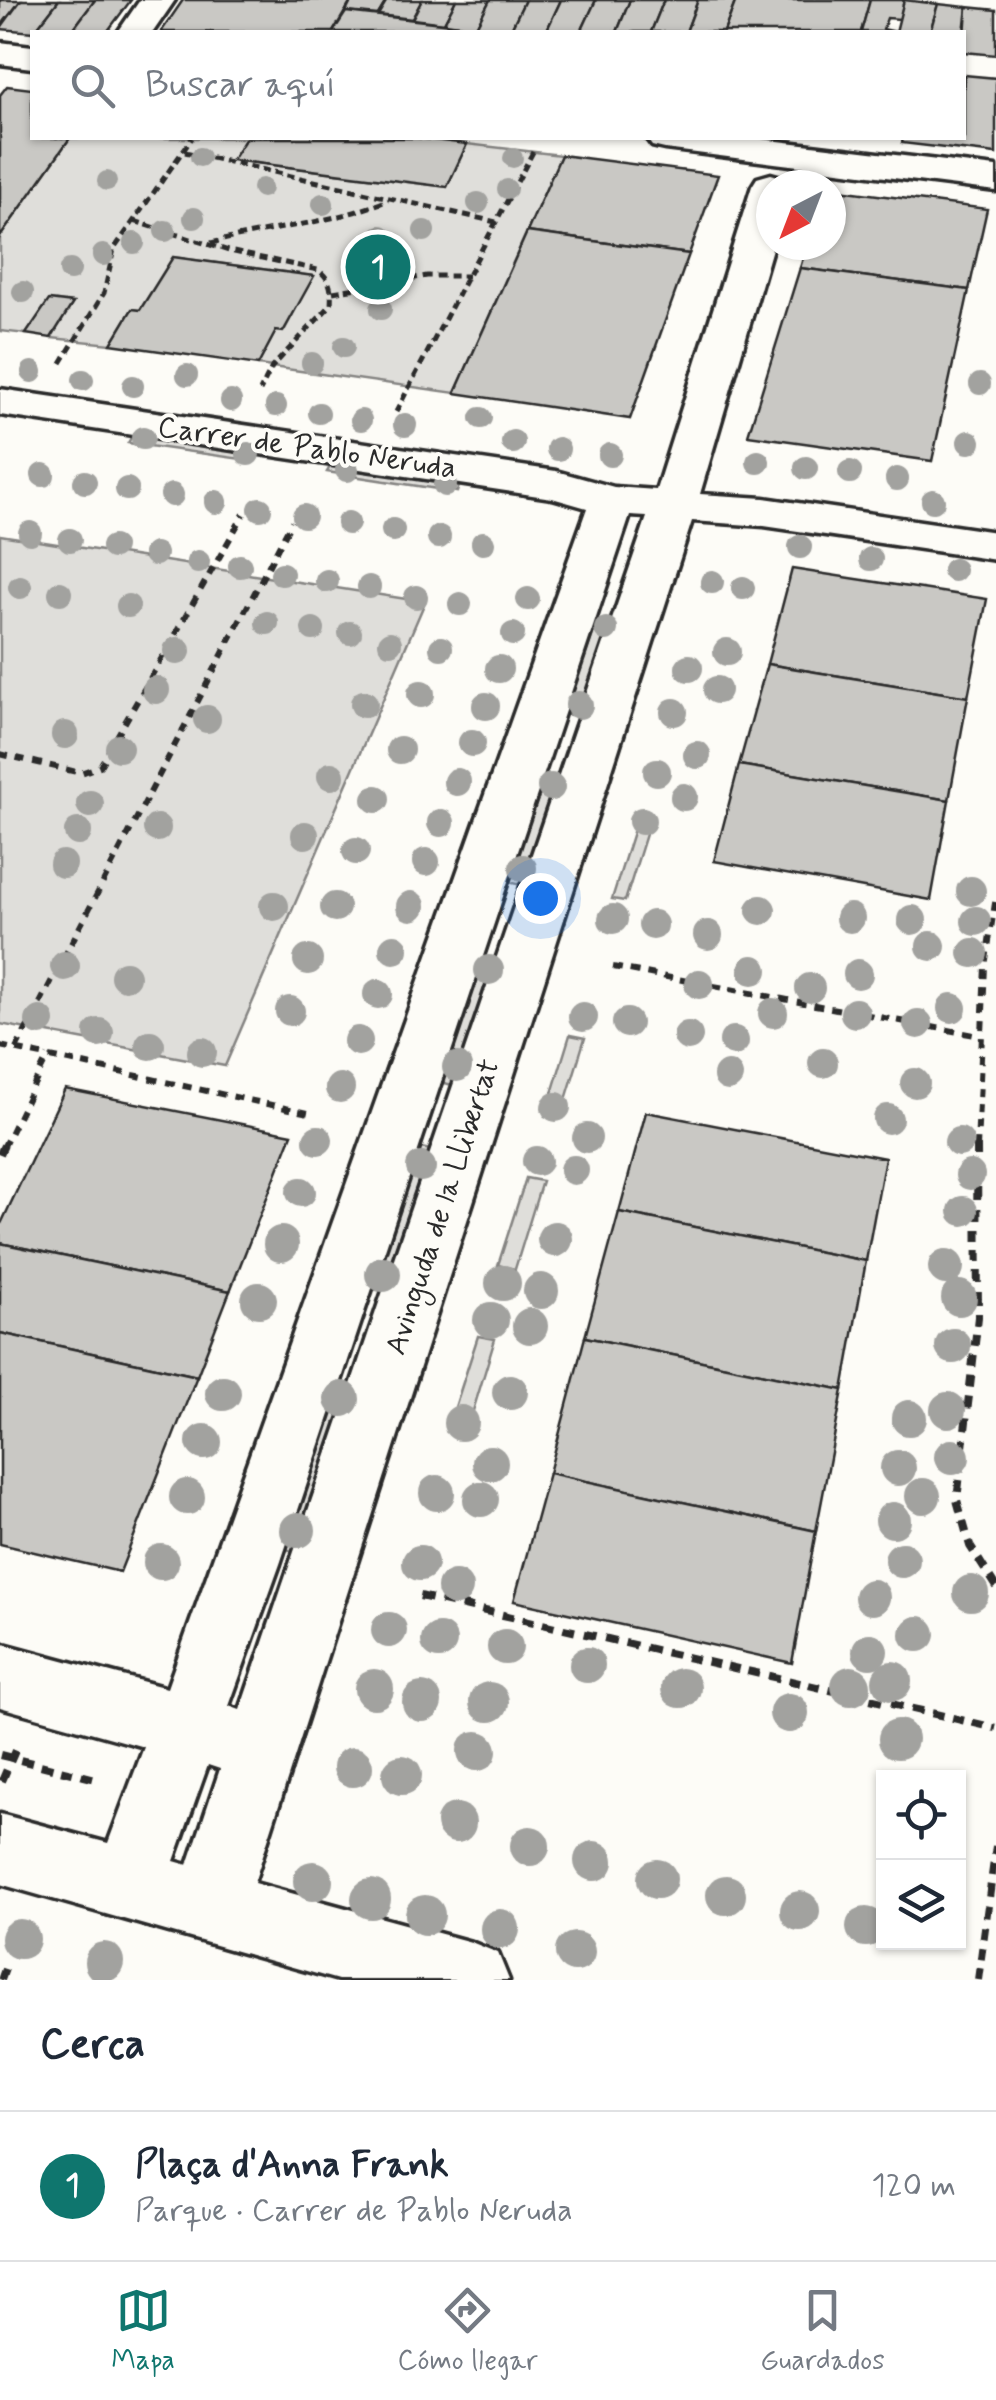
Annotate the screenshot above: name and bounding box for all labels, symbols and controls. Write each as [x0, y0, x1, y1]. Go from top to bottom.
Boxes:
search box [30, 30, 966, 140]
icon: search [65, 58, 120, 113]
text: Buscar aquí [145, 61, 336, 110]
north arrow [756, 170, 846, 260]
pin: 1 [346, 230, 410, 304]
street label: Carrer de Pablo Neruda [155, 408, 459, 488]
your location [515, 873, 566, 924]
street label: Avinguda de la Llibertat [377, 1054, 511, 1361]
map controls [876, 1770, 966, 1950]
button: locate [876, 1770, 966, 1860]
button: layers [876, 1860, 966, 1950]
text: Cerca [40, 2018, 145, 2073]
text: Plaça d'Anna Frank [135, 2141, 449, 2190]
text: 1 [65, 2165, 80, 2207]
text: 120 m [871, 2165, 956, 2207]
text: Parque · Carrer de Pablo Neruda [135, 2190, 573, 2232]
tab: Mapa [111, 2283, 175, 2380]
tab: Cómo llegar [398, 2283, 538, 2380]
tab: Guardados [760, 2283, 885, 2380]

